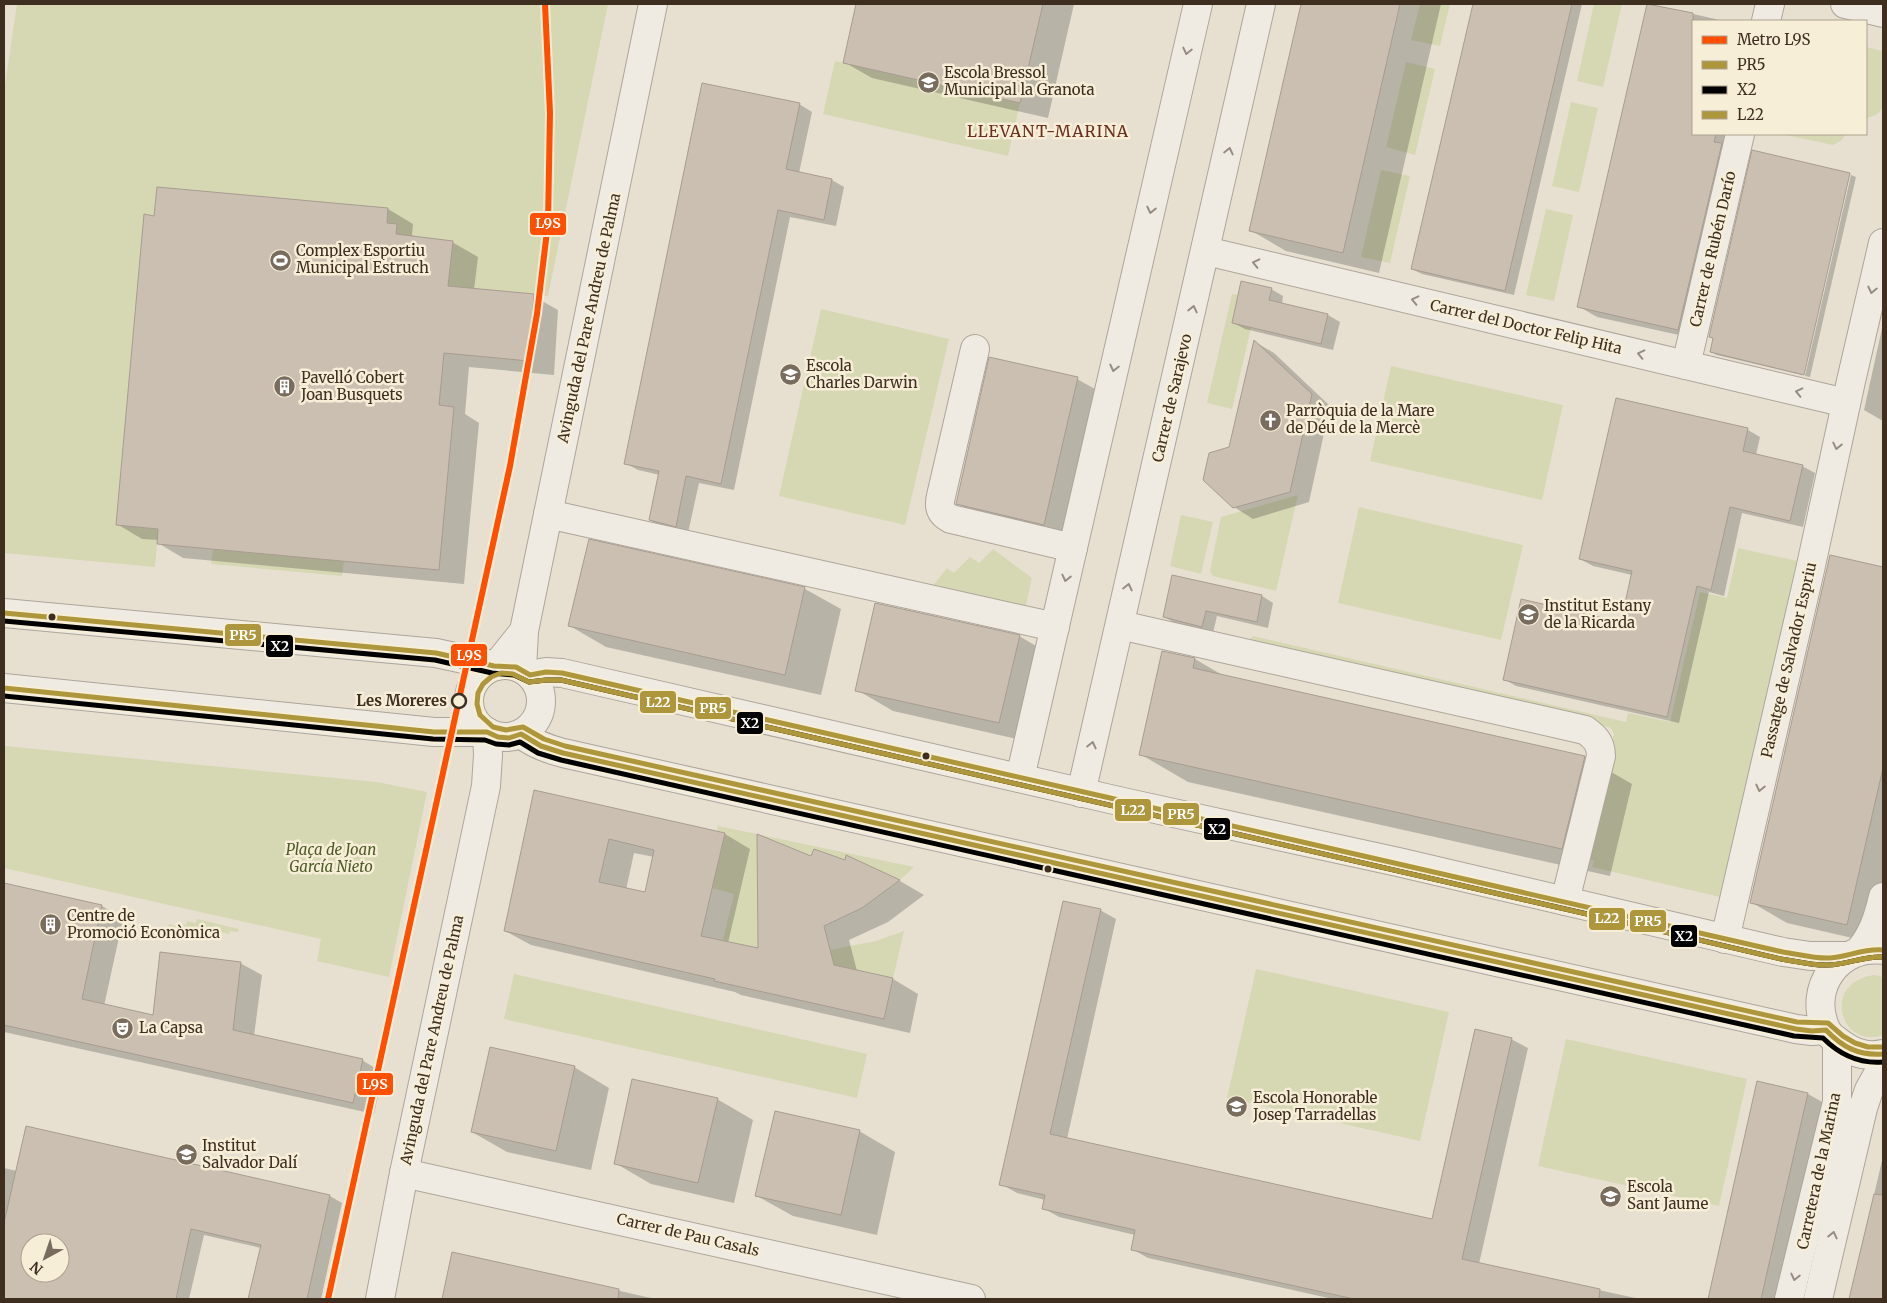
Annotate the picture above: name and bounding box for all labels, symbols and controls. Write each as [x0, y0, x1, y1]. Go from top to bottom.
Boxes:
legend [1692, 20, 1867, 135]
text: Metro L9S [1737, 30, 1811, 49]
one-way arrow [1182, 47, 1193, 56]
text: PR5 [1737, 55, 1765, 74]
place label: Escola Bressol Municipal la Granota [944, 63, 1095, 99]
school or university icon: Escola Bressol Municipal la Granota [916, 70, 940, 94]
text: X2 [1737, 80, 1757, 99]
text: L22 [1737, 105, 1764, 124]
district label: LLEVANT-MARINA [967, 121, 1129, 141]
one-way arrow [1223, 146, 1234, 155]
street label: Carrer de Rubén Darío [1685, 169, 1740, 329]
street label: Avinguda del Pare Andreu de Palma [552, 191, 624, 446]
one-way arrow [1146, 205, 1157, 214]
line badge: L9S [529, 212, 567, 236]
text: L9S [535, 214, 561, 232]
place label: Complex Esportiu Municipal Estruch [296, 241, 429, 277]
sports icon: Complex Esportiu Municipal Estruch [268, 248, 292, 272]
one-way arrow [1252, 258, 1261, 269]
one-way arrow [1867, 286, 1878, 295]
one-way arrow [1410, 295, 1419, 306]
street label: Carrer del Doctor Felip Hita [1428, 295, 1624, 358]
one-way arrow [1187, 305, 1198, 314]
street label: Carrer de Sarajevo [1148, 332, 1196, 464]
one-way arrow [1636, 349, 1645, 360]
place label: Escola Charles Darwin [806, 356, 918, 392]
school or university icon: Escola Charles Darwin [778, 363, 802, 387]
one-way arrow [1109, 364, 1120, 373]
place label: Pavelló Cobert Joan Busquets [300, 368, 404, 404]
building icon: Pavelló Cobert Joan Busquets [273, 375, 297, 399]
one-way arrow [1794, 387, 1803, 398]
place label: Parròquia de la Mare de Déu de la Mercè [1286, 401, 1434, 437]
church icon: Parròquia de la Mare de Déu de la Mercè [1258, 408, 1282, 432]
one-way arrow [1832, 441, 1843, 450]
street label: Passatge de Salvador Espriu [1757, 560, 1820, 760]
one-way arrow [1061, 573, 1072, 582]
one-way arrow [1123, 582, 1133, 591]
place label: Institut Estany de la Ricarda [1544, 596, 1651, 632]
school or university icon: Institut Estany de la Ricarda [1516, 603, 1540, 627]
unlabelled marker [47, 612, 57, 622]
line badge: PR5 [224, 623, 262, 647]
text: PR5 [229, 626, 257, 644]
line badge: X2 [265, 634, 294, 658]
text: X2 [271, 637, 289, 655]
line badge: L9S [450, 643, 488, 667]
text: L9S [456, 646, 482, 664]
line badge: L22 [639, 690, 677, 714]
place label: Les Moreres [356, 691, 447, 710]
marker: Les Moreres [451, 693, 467, 709]
text: L22 [645, 693, 671, 711]
line badge: PR5 [694, 696, 732, 720]
text: PR5 [699, 699, 727, 717]
line badge: X2 [736, 711, 764, 735]
text: X2 [741, 714, 759, 732]
one-way arrow [1086, 741, 1097, 750]
unlabelled marker [921, 751, 931, 761]
one-way arrow [1755, 784, 1766, 793]
line badge: L22 [1114, 798, 1152, 822]
text: L22 [1120, 801, 1146, 819]
line badge: PR5 [1162, 802, 1200, 826]
text: PR5 [1167, 805, 1195, 823]
line badge: X2 [1203, 817, 1231, 841]
text: X2 [1208, 820, 1226, 838]
park label: Plaça de Joan García Nieto [286, 840, 376, 876]
unlabelled marker [1043, 864, 1053, 874]
place label: Centre de Promoció Econòmica [67, 906, 220, 942]
line badge: L22 [1588, 907, 1626, 931]
text: L22 [1594, 909, 1620, 927]
line badge: PR5 [1629, 909, 1667, 933]
text: PR5 [1634, 912, 1662, 930]
building icon: Centre de Promoció Econòmica [39, 913, 63, 937]
street label: Avinguda del Pare Andreu de Palma [395, 913, 467, 1168]
line badge: X2 [1670, 924, 1698, 948]
text: X2 [1675, 927, 1693, 945]
theatre icon: La Capsa [111, 1016, 135, 1040]
place label: La Capsa [139, 1018, 203, 1037]
line badge: L9S [356, 1072, 394, 1096]
text: L9S [362, 1075, 388, 1093]
place label: Escola Honorable Josep Tarradellas [1252, 1088, 1378, 1124]
street label: Carretera de la Marina [1793, 1091, 1844, 1251]
school or university icon: Escola Honorable Josep Tarradellas [1225, 1095, 1249, 1119]
place label: Institut Salvador Dalí [202, 1136, 299, 1172]
school or university icon: Institut Salvador Dalí [174, 1143, 198, 1167]
place label: Escola Sant Jaume [1627, 1177, 1709, 1213]
school or university icon: Escola Sant Jaume [1599, 1184, 1623, 1208]
street label: Carrer de Pau Casals [615, 1209, 761, 1260]
one-way arrow [1827, 1230, 1838, 1239]
north arrow [20, 1233, 70, 1283]
text: N [27, 1258, 47, 1278]
one-way arrow [1790, 1273, 1801, 1282]

